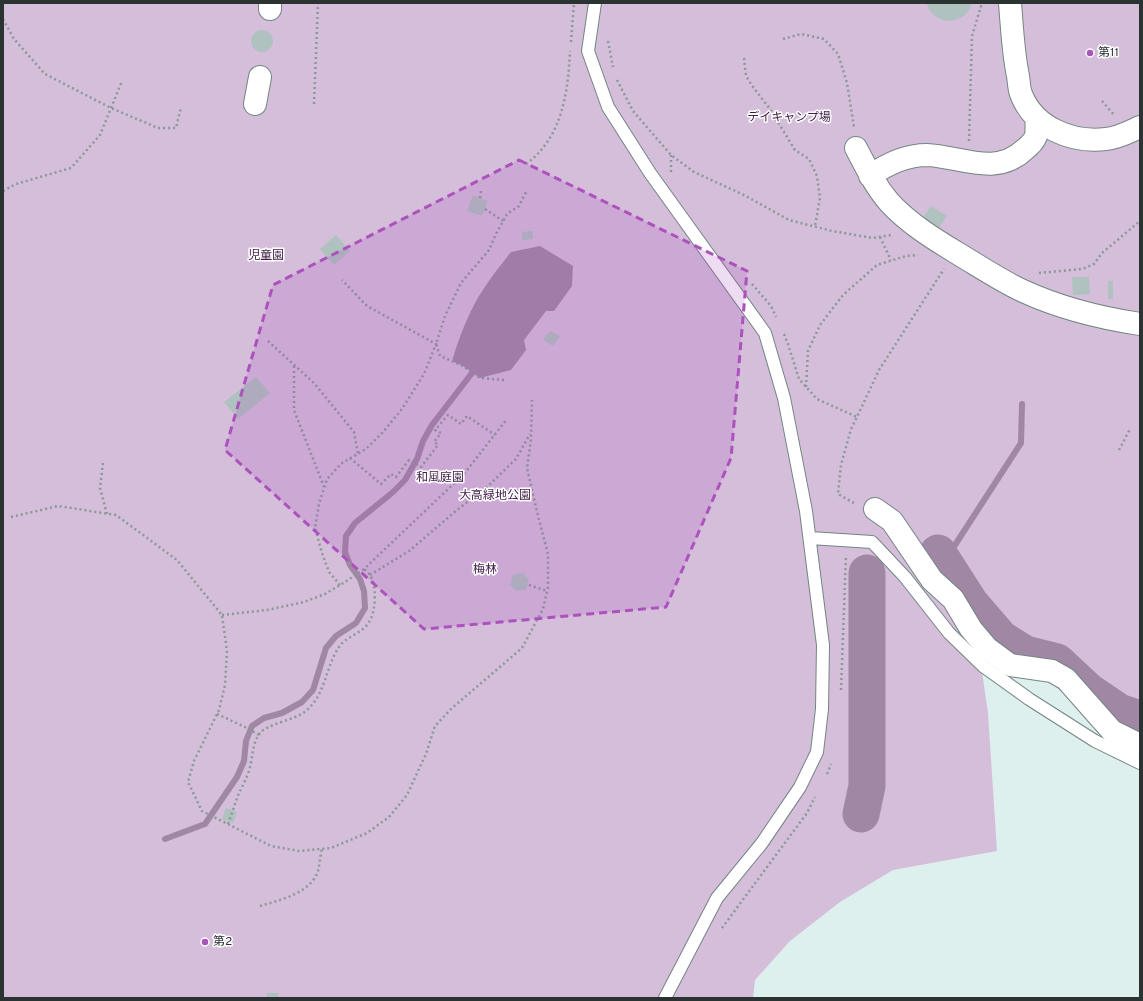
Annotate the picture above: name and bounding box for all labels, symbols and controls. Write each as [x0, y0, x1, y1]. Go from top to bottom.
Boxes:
place label: 第11 [1098, 45, 1119, 61]
marker: 第11 [1085, 48, 1095, 58]
park label: デイキャンプ場 [747, 110, 831, 126]
park label: 児童園 [248, 248, 284, 264]
park label: 和風庭園 [416, 470, 464, 486]
park label: 大高緑地公園 [459, 488, 531, 504]
park label: 梅林 [473, 562, 497, 578]
place label: 第2 [213, 934, 232, 950]
marker: 第2 [200, 937, 210, 947]

